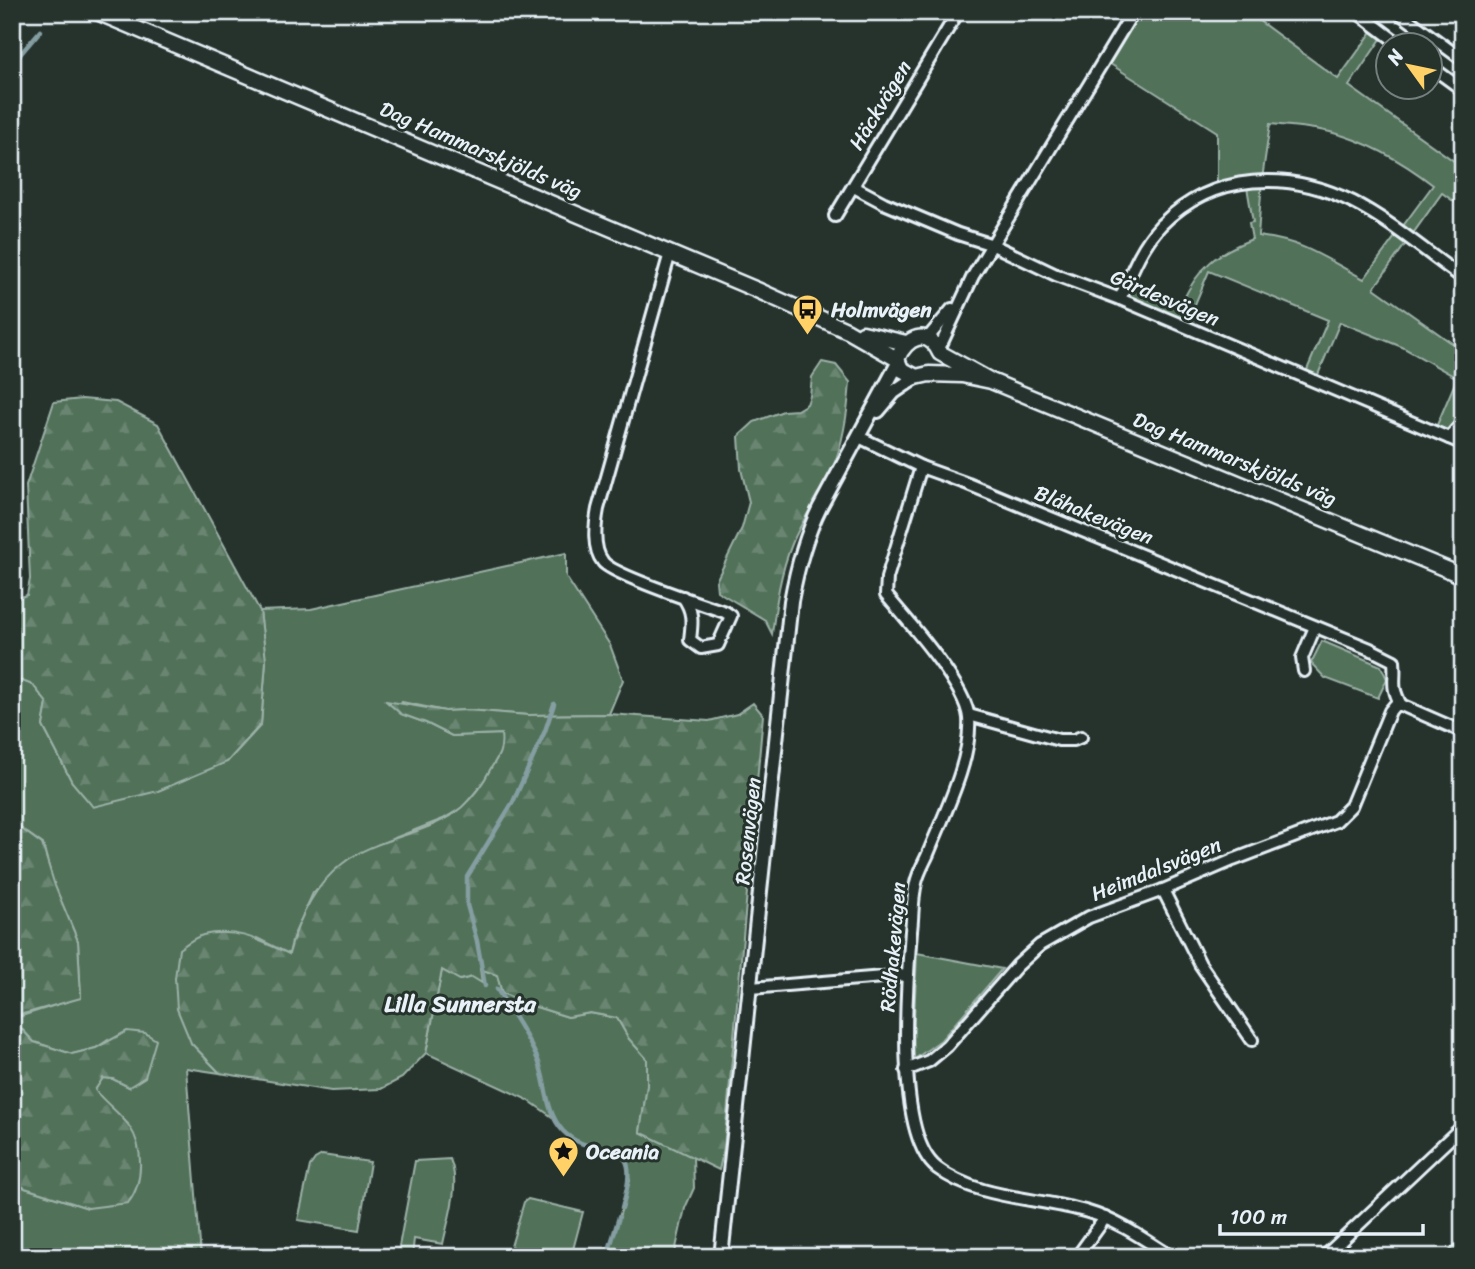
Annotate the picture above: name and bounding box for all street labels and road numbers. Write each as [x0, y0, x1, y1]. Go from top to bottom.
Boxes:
street label: Häckvägen [838, 52, 922, 158]
street label: Dag Hammarskjölds väg [374, 90, 588, 210]
street label: Gärdesvägen [1104, 258, 1226, 338]
street label: Dag Hammarskjölds väg [1127, 401, 1343, 517]
street label: Blåhakevägen [1029, 474, 1159, 556]
street label: Rosenvägen [723, 776, 773, 886]
street label: Heimdalsvägen [1085, 826, 1227, 912]
street label: Rödhakevägen [868, 880, 918, 1014]

